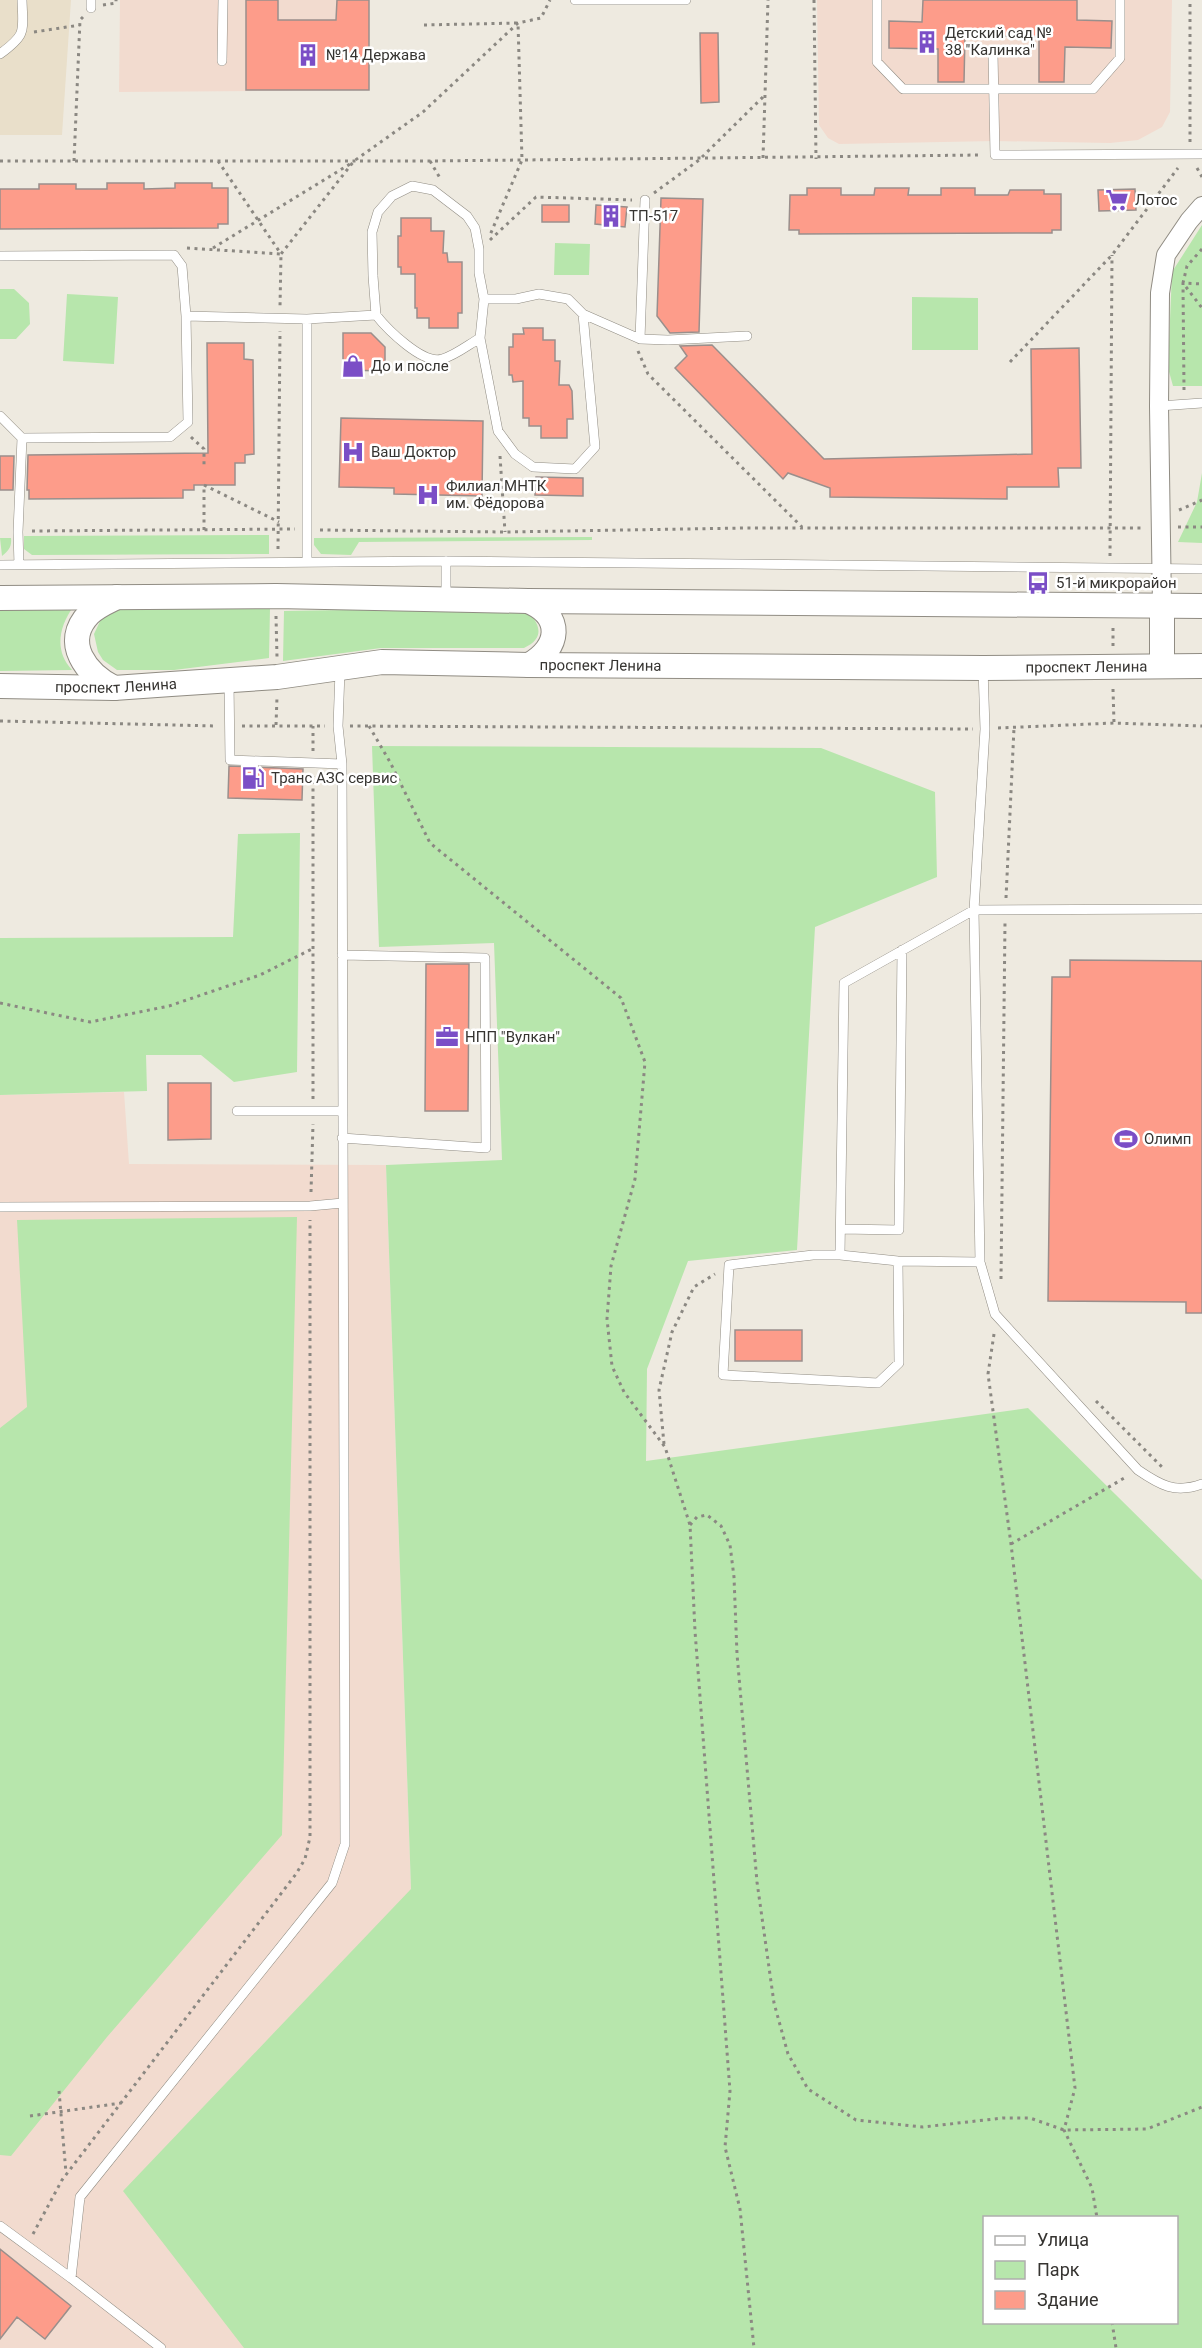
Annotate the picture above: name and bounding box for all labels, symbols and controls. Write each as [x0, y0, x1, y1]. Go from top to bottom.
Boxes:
place label: Детский сад № 38 "Калинка" [945, 24, 1052, 59]
building icon: Детский сад № 38 "Калинка" [914, 29, 940, 55]
building icon: №14 Держава [295, 42, 321, 68]
place label: №14 Держава [326, 46, 426, 64]
supermarket icon: Лотос [1104, 187, 1130, 213]
place label: Лотос [1135, 191, 1177, 209]
building icon: ТП-517 [598, 203, 624, 229]
place label: ТП-517 [629, 207, 678, 225]
shop icon: До и после [340, 353, 366, 379]
place label: До и после [371, 357, 449, 375]
hospital icon: Ваш Доктор [340, 439, 366, 465]
place label: Ваш Доктор [371, 443, 456, 461]
place label: Филиал МНТК им. Фёдорова [446, 477, 547, 512]
hospital icon: Филиал МНТК им. Фёдорова [415, 482, 441, 508]
bus stop icon: 51-й микрорайон [1025, 570, 1051, 596]
place label: 51-й микрорайон [1056, 574, 1177, 592]
street label: проспект Ленина [539, 656, 662, 675]
street label: проспект Ленина [1025, 657, 1148, 677]
street label: проспект Ленина [55, 675, 177, 697]
fuel station icon: Транс АЗС сервис [240, 765, 266, 791]
place label: Транс АЗС сервис [271, 769, 398, 787]
office icon: НПП "Вулкан" [434, 1024, 460, 1050]
place label: НПП "Вулкан" [465, 1028, 560, 1046]
sports icon: Олимп [1113, 1126, 1139, 1152]
place label: Олимп [1144, 1130, 1191, 1148]
legend [983, 2216, 1178, 2324]
text: Улица [1037, 2229, 1089, 2250]
text: Парк [1037, 2259, 1080, 2280]
text: Здание [1037, 2289, 1099, 2310]

